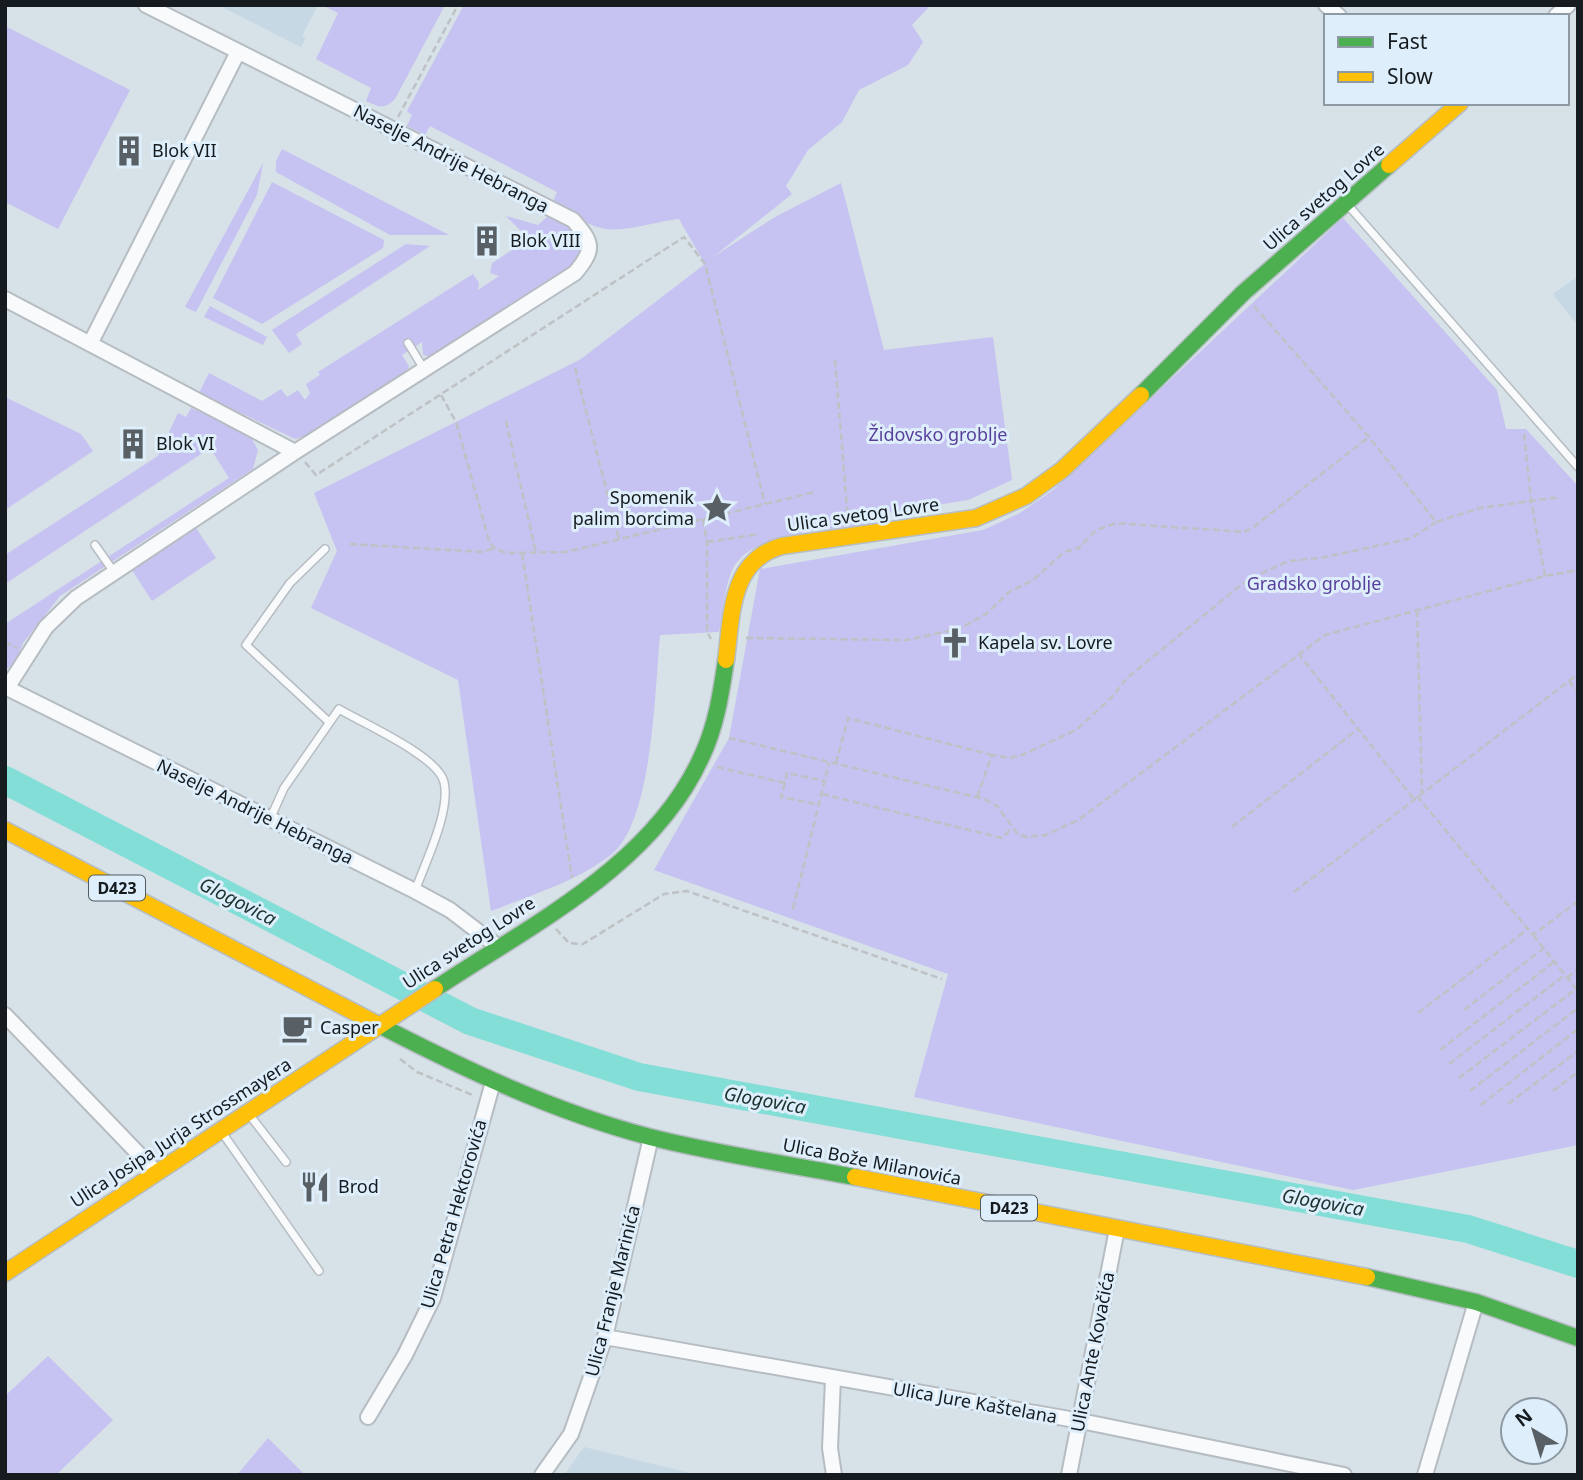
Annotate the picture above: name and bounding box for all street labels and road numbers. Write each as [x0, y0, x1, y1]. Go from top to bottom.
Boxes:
street label: Naselje Andrije Hebranga [350, 98, 553, 218]
street label: Ulica svetog Lovre [1258, 137, 1389, 256]
street label: Ulica svetog Lovre [785, 491, 940, 537]
street label: Naselje Andrije Hebranga [153, 753, 358, 869]
road number: D423 [89, 876, 145, 900]
street label: Ulica svetog Lovre [398, 890, 539, 994]
street label: Ulica Josipa Jurja Strossmayera [65, 1052, 295, 1213]
street label: Ulica Petra Hektorovića [415, 1116, 492, 1311]
street label: Ulica Bože Milanovića [781, 1132, 964, 1190]
road number: D423 [981, 1196, 1037, 1220]
street label: Ulica Franje Marinića [579, 1202, 645, 1379]
street label: Ulica Ante Kovačića [1065, 1270, 1119, 1434]
street label: Ulica Jure Kaštelana [891, 1376, 1059, 1428]

